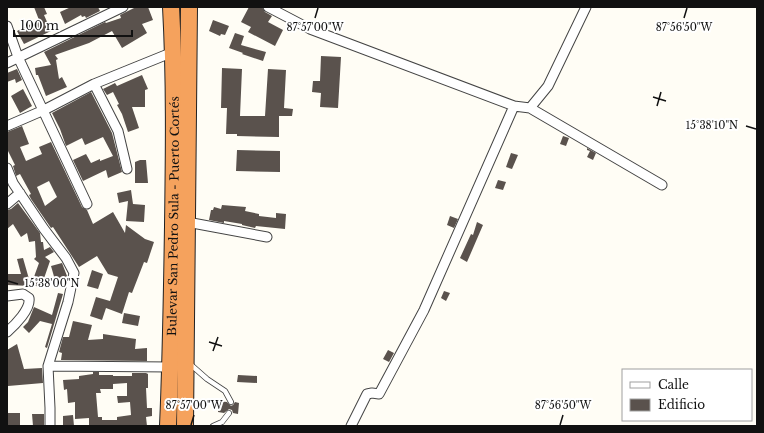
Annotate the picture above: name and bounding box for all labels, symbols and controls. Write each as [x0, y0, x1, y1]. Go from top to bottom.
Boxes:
scale bar [14, 12, 132, 38]
text: 100 m [20, 18, 59, 33]
text: 87°57'00"W [287, 21, 344, 34]
text: 87°56'50"W [656, 21, 713, 34]
street label: Bulevar San Pedro Sula - Puerto Cortés [164, 96, 181, 336]
text: 15°38'10"N [686, 119, 738, 132]
text: 15°38'00"N [25, 277, 79, 290]
legend [622, 369, 752, 421]
text: Calle [658, 377, 689, 392]
text: Edificio [658, 397, 705, 412]
text: 87°57'00"W [166, 399, 223, 412]
text: 87°56'50"W [535, 399, 592, 412]

